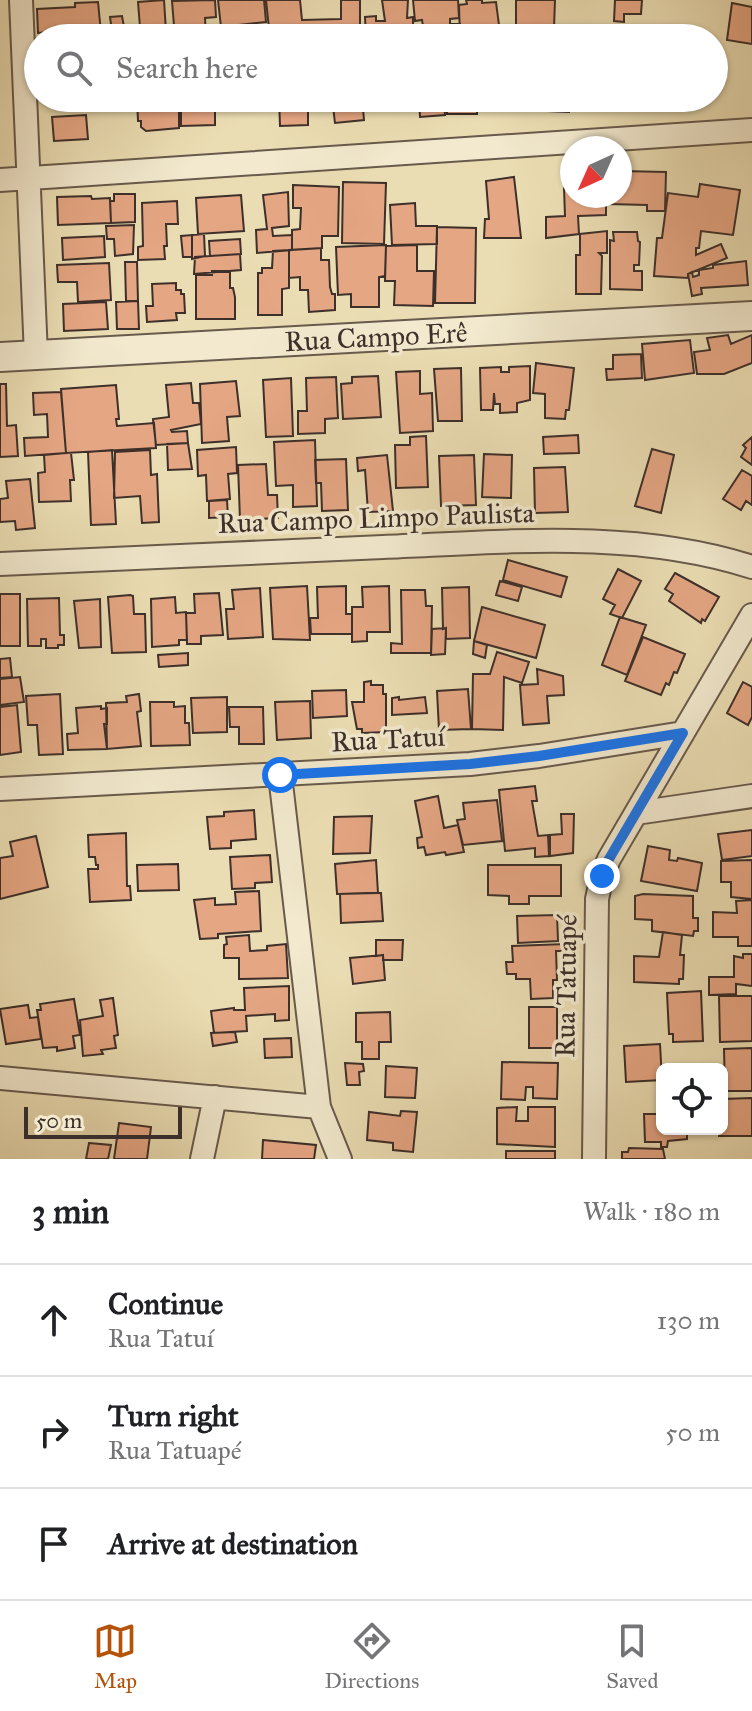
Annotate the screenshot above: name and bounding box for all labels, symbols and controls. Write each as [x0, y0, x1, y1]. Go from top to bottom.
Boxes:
search box [24, 24, 728, 112]
icon: search [52, 46, 96, 90]
text: Search here [116, 50, 258, 86]
north arrow [560, 136, 632, 208]
street label: Rua Campo Erê [284, 315, 468, 359]
street label: Rua Campo Limpo Paulista [217, 495, 535, 541]
street label: Rua Tatuí [330, 718, 447, 759]
route start [262, 757, 298, 793]
route end [584, 858, 620, 894]
street label: Rua Tatuapé [547, 913, 585, 1058]
map controls [656, 1063, 728, 1135]
button: locate [656, 1063, 728, 1135]
scale bar [24, 1103, 182, 1139]
text: 50 m [36, 1107, 82, 1134]
text: 3 min [32, 1191, 109, 1232]
text: Walk · 180 m [583, 1195, 720, 1227]
text: Continue [108, 1286, 223, 1322]
icon: ahead [32, 1298, 76, 1342]
text: 130 m [657, 1304, 720, 1336]
text: Rua Tatuí [108, 1322, 214, 1354]
text: Turn right [108, 1398, 239, 1434]
icon: right [32, 1410, 76, 1454]
text: 50 m [665, 1416, 720, 1448]
text: Rua Tatuapé [108, 1434, 242, 1466]
icon: arrive [32, 1522, 76, 1566]
text: Arrive at destination [108, 1526, 358, 1562]
tab: Map [93, 1619, 137, 1694]
tab: Directions [324, 1619, 419, 1694]
tab: Saved [606, 1619, 658, 1694]

